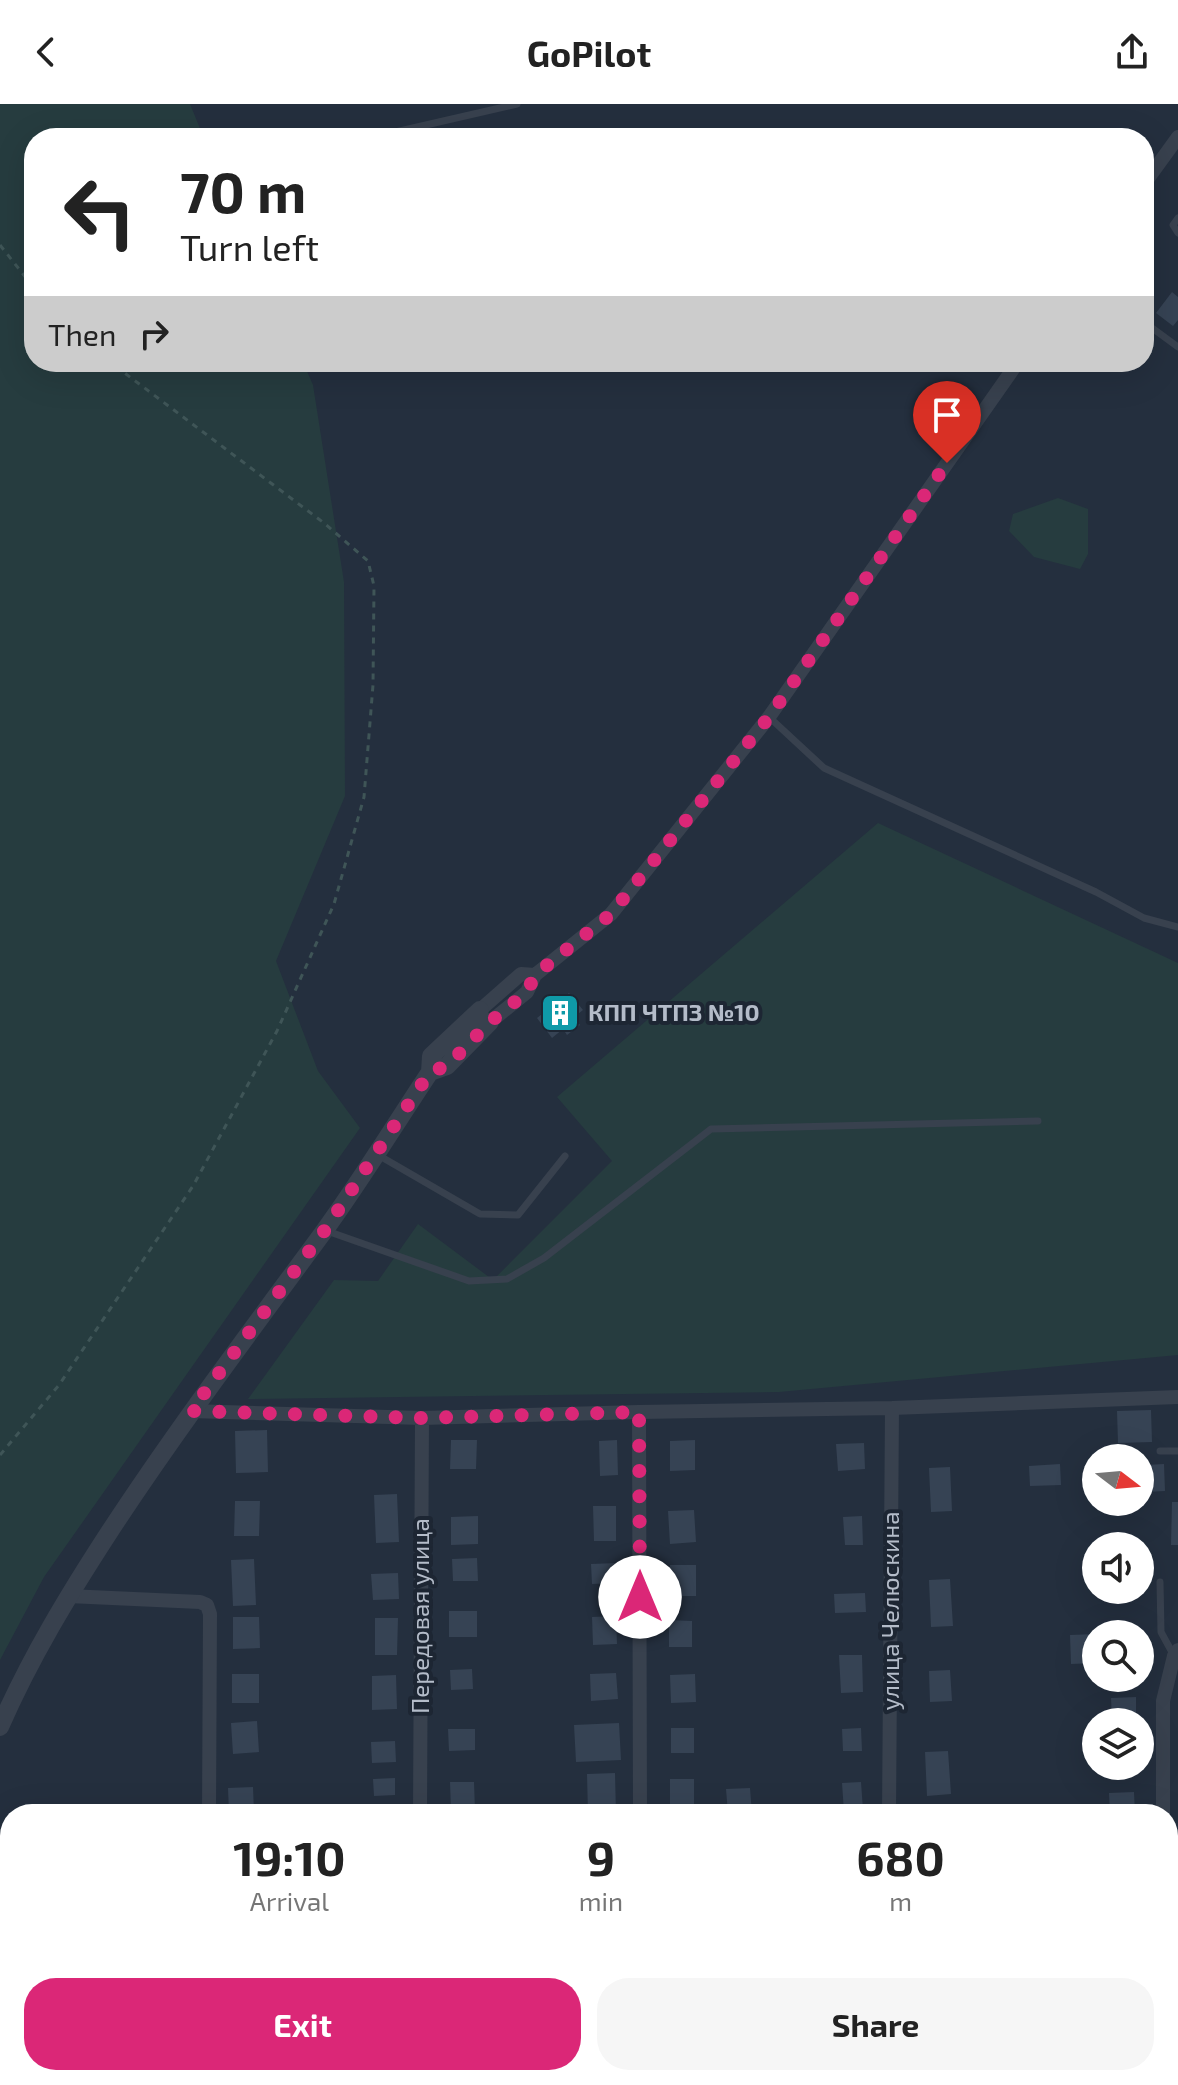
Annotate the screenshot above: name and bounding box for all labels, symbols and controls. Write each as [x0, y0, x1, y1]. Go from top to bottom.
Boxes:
icon: back [24, 30, 68, 74]
icon: share [1110, 30, 1154, 74]
text: GoPilot [527, 31, 651, 74]
text: 70 m [180, 157, 306, 224]
icon: left [48, 160, 152, 264]
text: Turn left [180, 225, 319, 268]
icon: right [132, 312, 176, 356]
text: Then [48, 316, 116, 352]
pin [913, 381, 981, 463]
icon: arrive [925, 393, 969, 437]
building icon: КПП ЧТПЗ №10 [539, 992, 581, 1034]
place label: КПП ЧТПЗ №10 [588, 997, 760, 1026]
north arrow [1082, 1444, 1154, 1516]
map controls [1082, 1444, 1154, 1780]
street label: улица Челюскина [875, 1512, 905, 1710]
street label: Передовая улица [405, 1518, 435, 1714]
button: sound [1082, 1532, 1154, 1604]
position arrow [598, 1555, 682, 1639]
button: search [1082, 1620, 1154, 1692]
button: layers [1082, 1708, 1154, 1780]
text: 19:10 [233, 1828, 346, 1886]
text: 9 [587, 1828, 615, 1886]
text: 680 [856, 1828, 945, 1886]
text: Arrival [250, 1885, 329, 1916]
text: min [579, 1885, 623, 1916]
text: m [889, 1885, 912, 1916]
button: Exit [24, 1978, 581, 2070]
button: Share [597, 1978, 1154, 2070]

